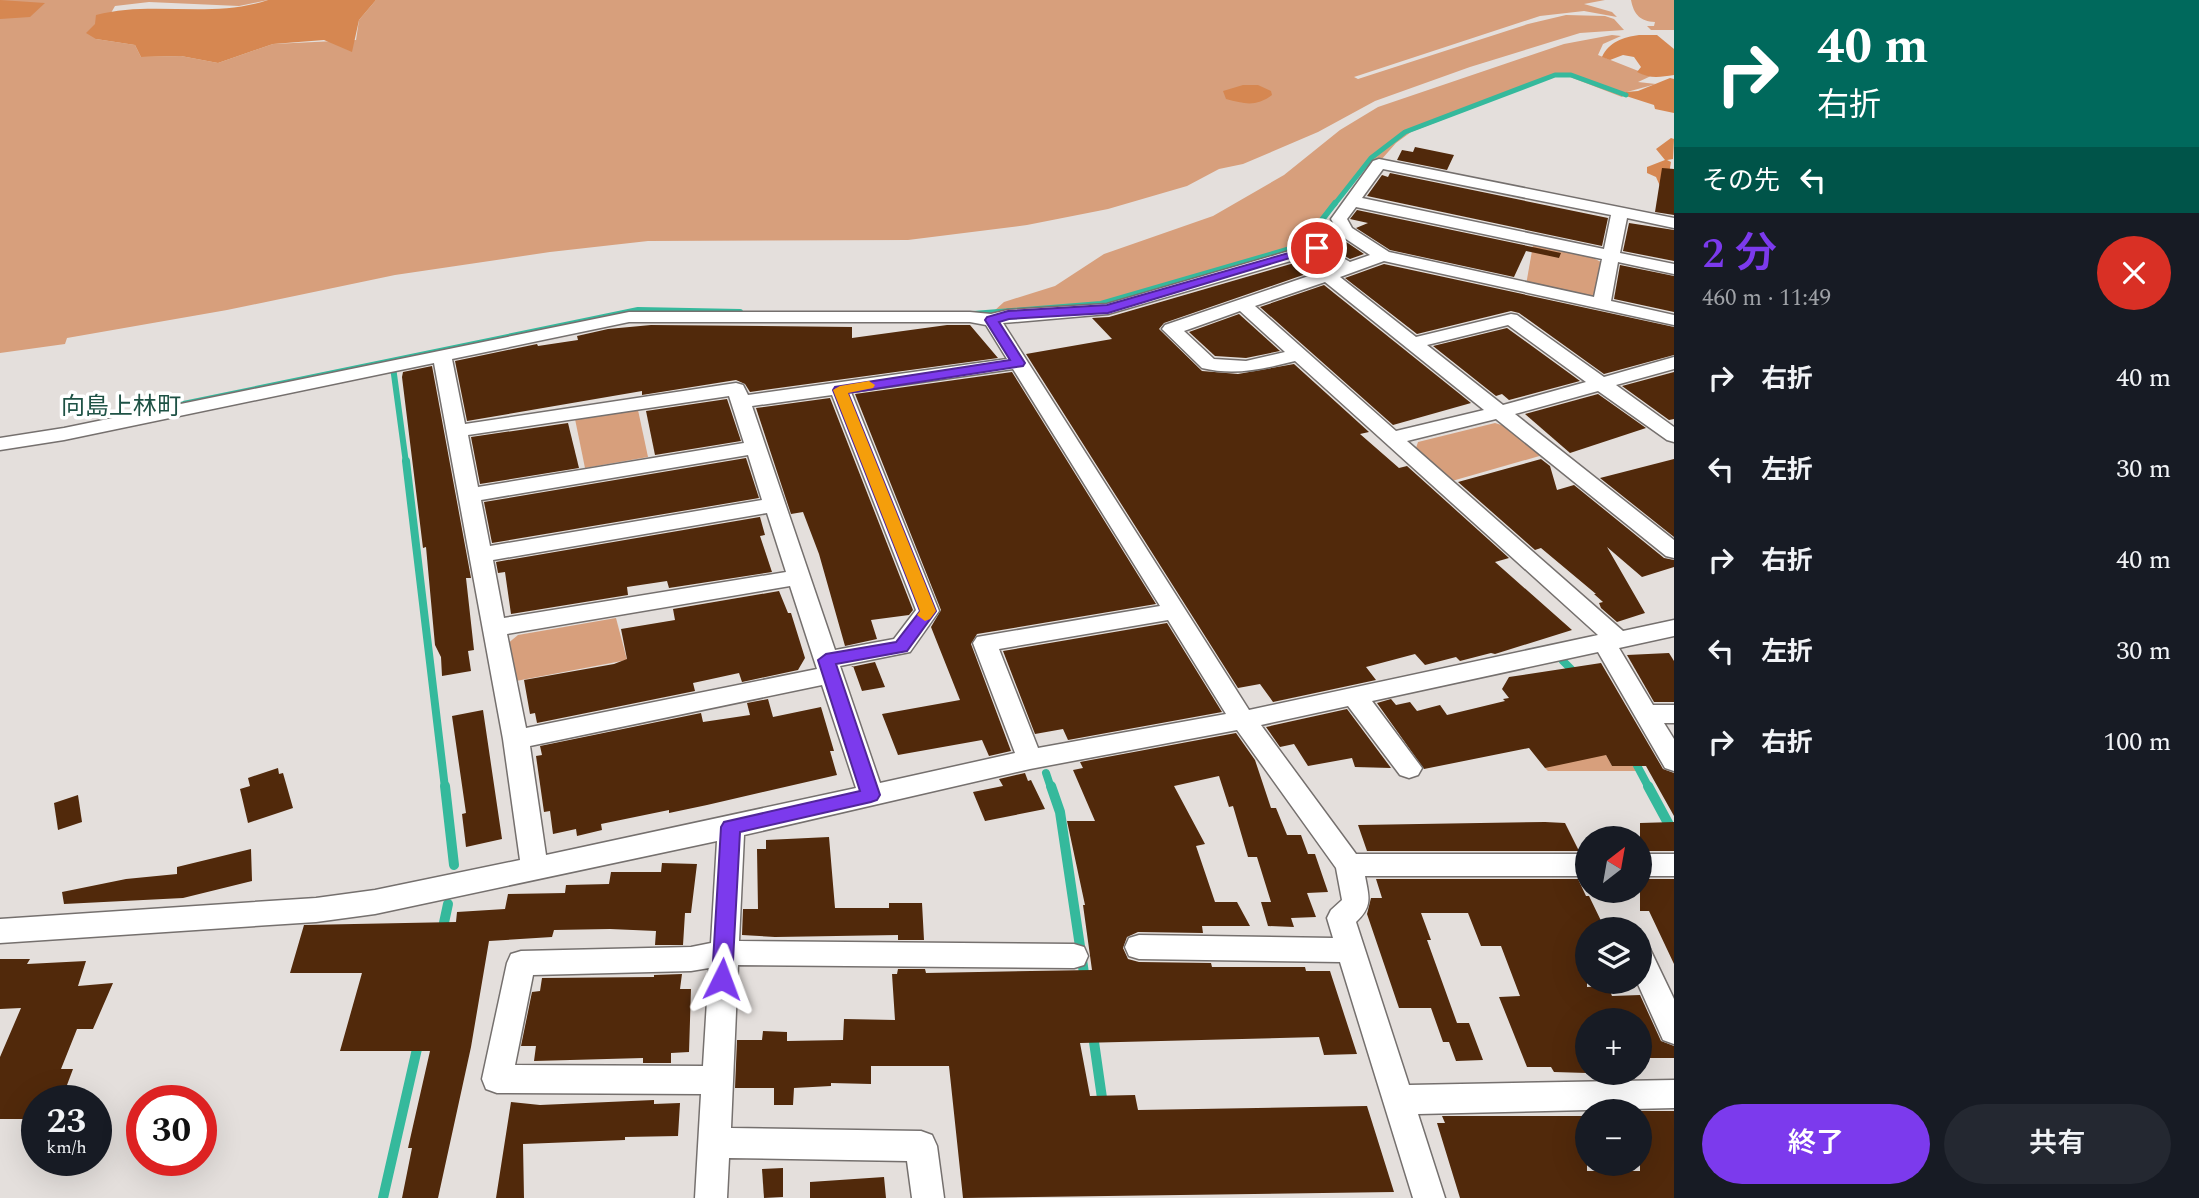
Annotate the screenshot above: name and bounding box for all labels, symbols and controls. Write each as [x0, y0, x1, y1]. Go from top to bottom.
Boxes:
text: 40 m [1817, 10, 1928, 85]
icon: right [1702, 28, 1793, 119]
text: 右折 [1817, 81, 1881, 130]
text: その先 [1702, 161, 1780, 201]
icon: left [1794, 161, 1832, 199]
pin [1287, 218, 1347, 278]
text: 2 分 [1702, 223, 1777, 286]
icon: arrive [1298, 229, 1336, 267]
button: close [2097, 236, 2171, 310]
text: 460 m · 11:49 [1702, 281, 1831, 316]
text: 40 m [2116, 358, 2171, 398]
icon: right [1702, 359, 1740, 397]
text: 右折 [1761, 359, 1813, 399]
district label: 向島上林町 [61, 389, 181, 425]
text: 30 m [2116, 449, 2171, 489]
icon: left [1702, 450, 1740, 488]
text: 左折 [1761, 450, 1813, 490]
text: 40 m [2116, 540, 2171, 580]
icon: right [1702, 541, 1740, 579]
text: 右折 [1761, 541, 1813, 581]
text: 30 m [2116, 631, 2171, 671]
icon: left [1702, 632, 1740, 670]
text: 左折 [1761, 632, 1813, 672]
text: 100 m [2103, 722, 2171, 762]
icon: right [1702, 723, 1740, 761]
text: 右折 [1761, 723, 1813, 763]
north arrow [1575, 826, 1652, 903]
map controls [1575, 826, 1652, 1176]
button: layers [1575, 917, 1652, 994]
position arrow [685, 942, 759, 1016]
button: + [1575, 1008, 1652, 1085]
speed limit sign: 30 [126, 1085, 217, 1176]
text: 23 [47, 1095, 86, 1148]
button: − [1575, 1099, 1652, 1176]
button: 終了 [1702, 1104, 1930, 1184]
button: 共有 [1944, 1104, 2171, 1184]
text: km/h [46, 1134, 87, 1161]

